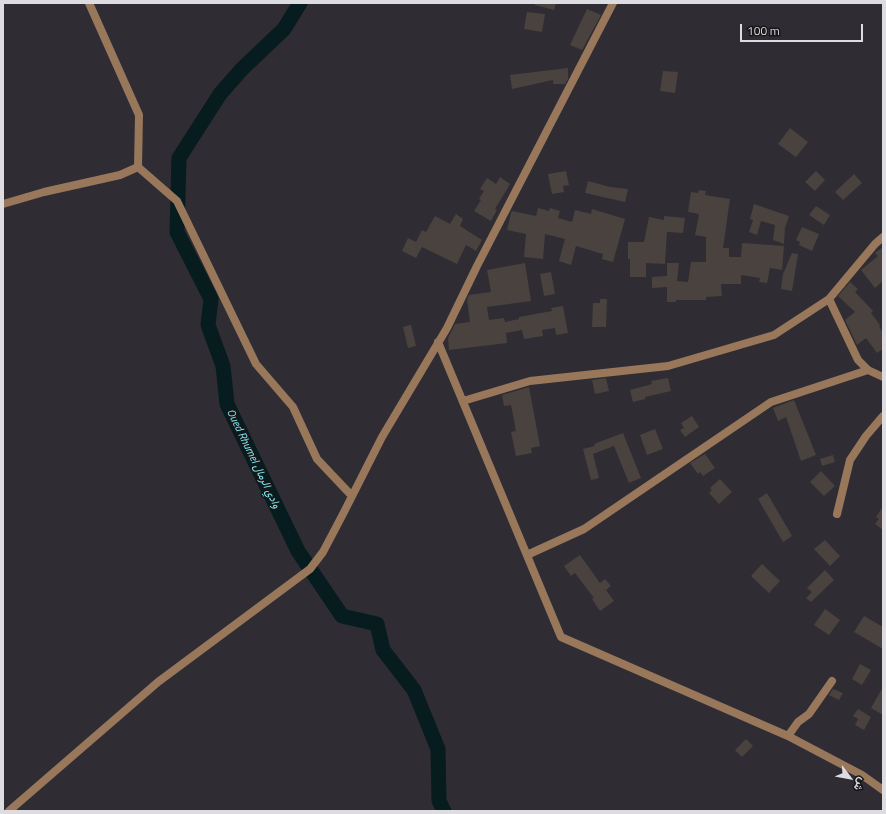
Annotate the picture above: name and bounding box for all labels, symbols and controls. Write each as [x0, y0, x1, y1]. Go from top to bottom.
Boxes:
scale bar [742, 16, 865, 42]
text: 100 m [747, 21, 780, 40]
water label: Oued Rhumel وادي الرمال [223, 407, 283, 511]
north arrow [830, 758, 870, 798]
text: ش [850, 775, 870, 794]

